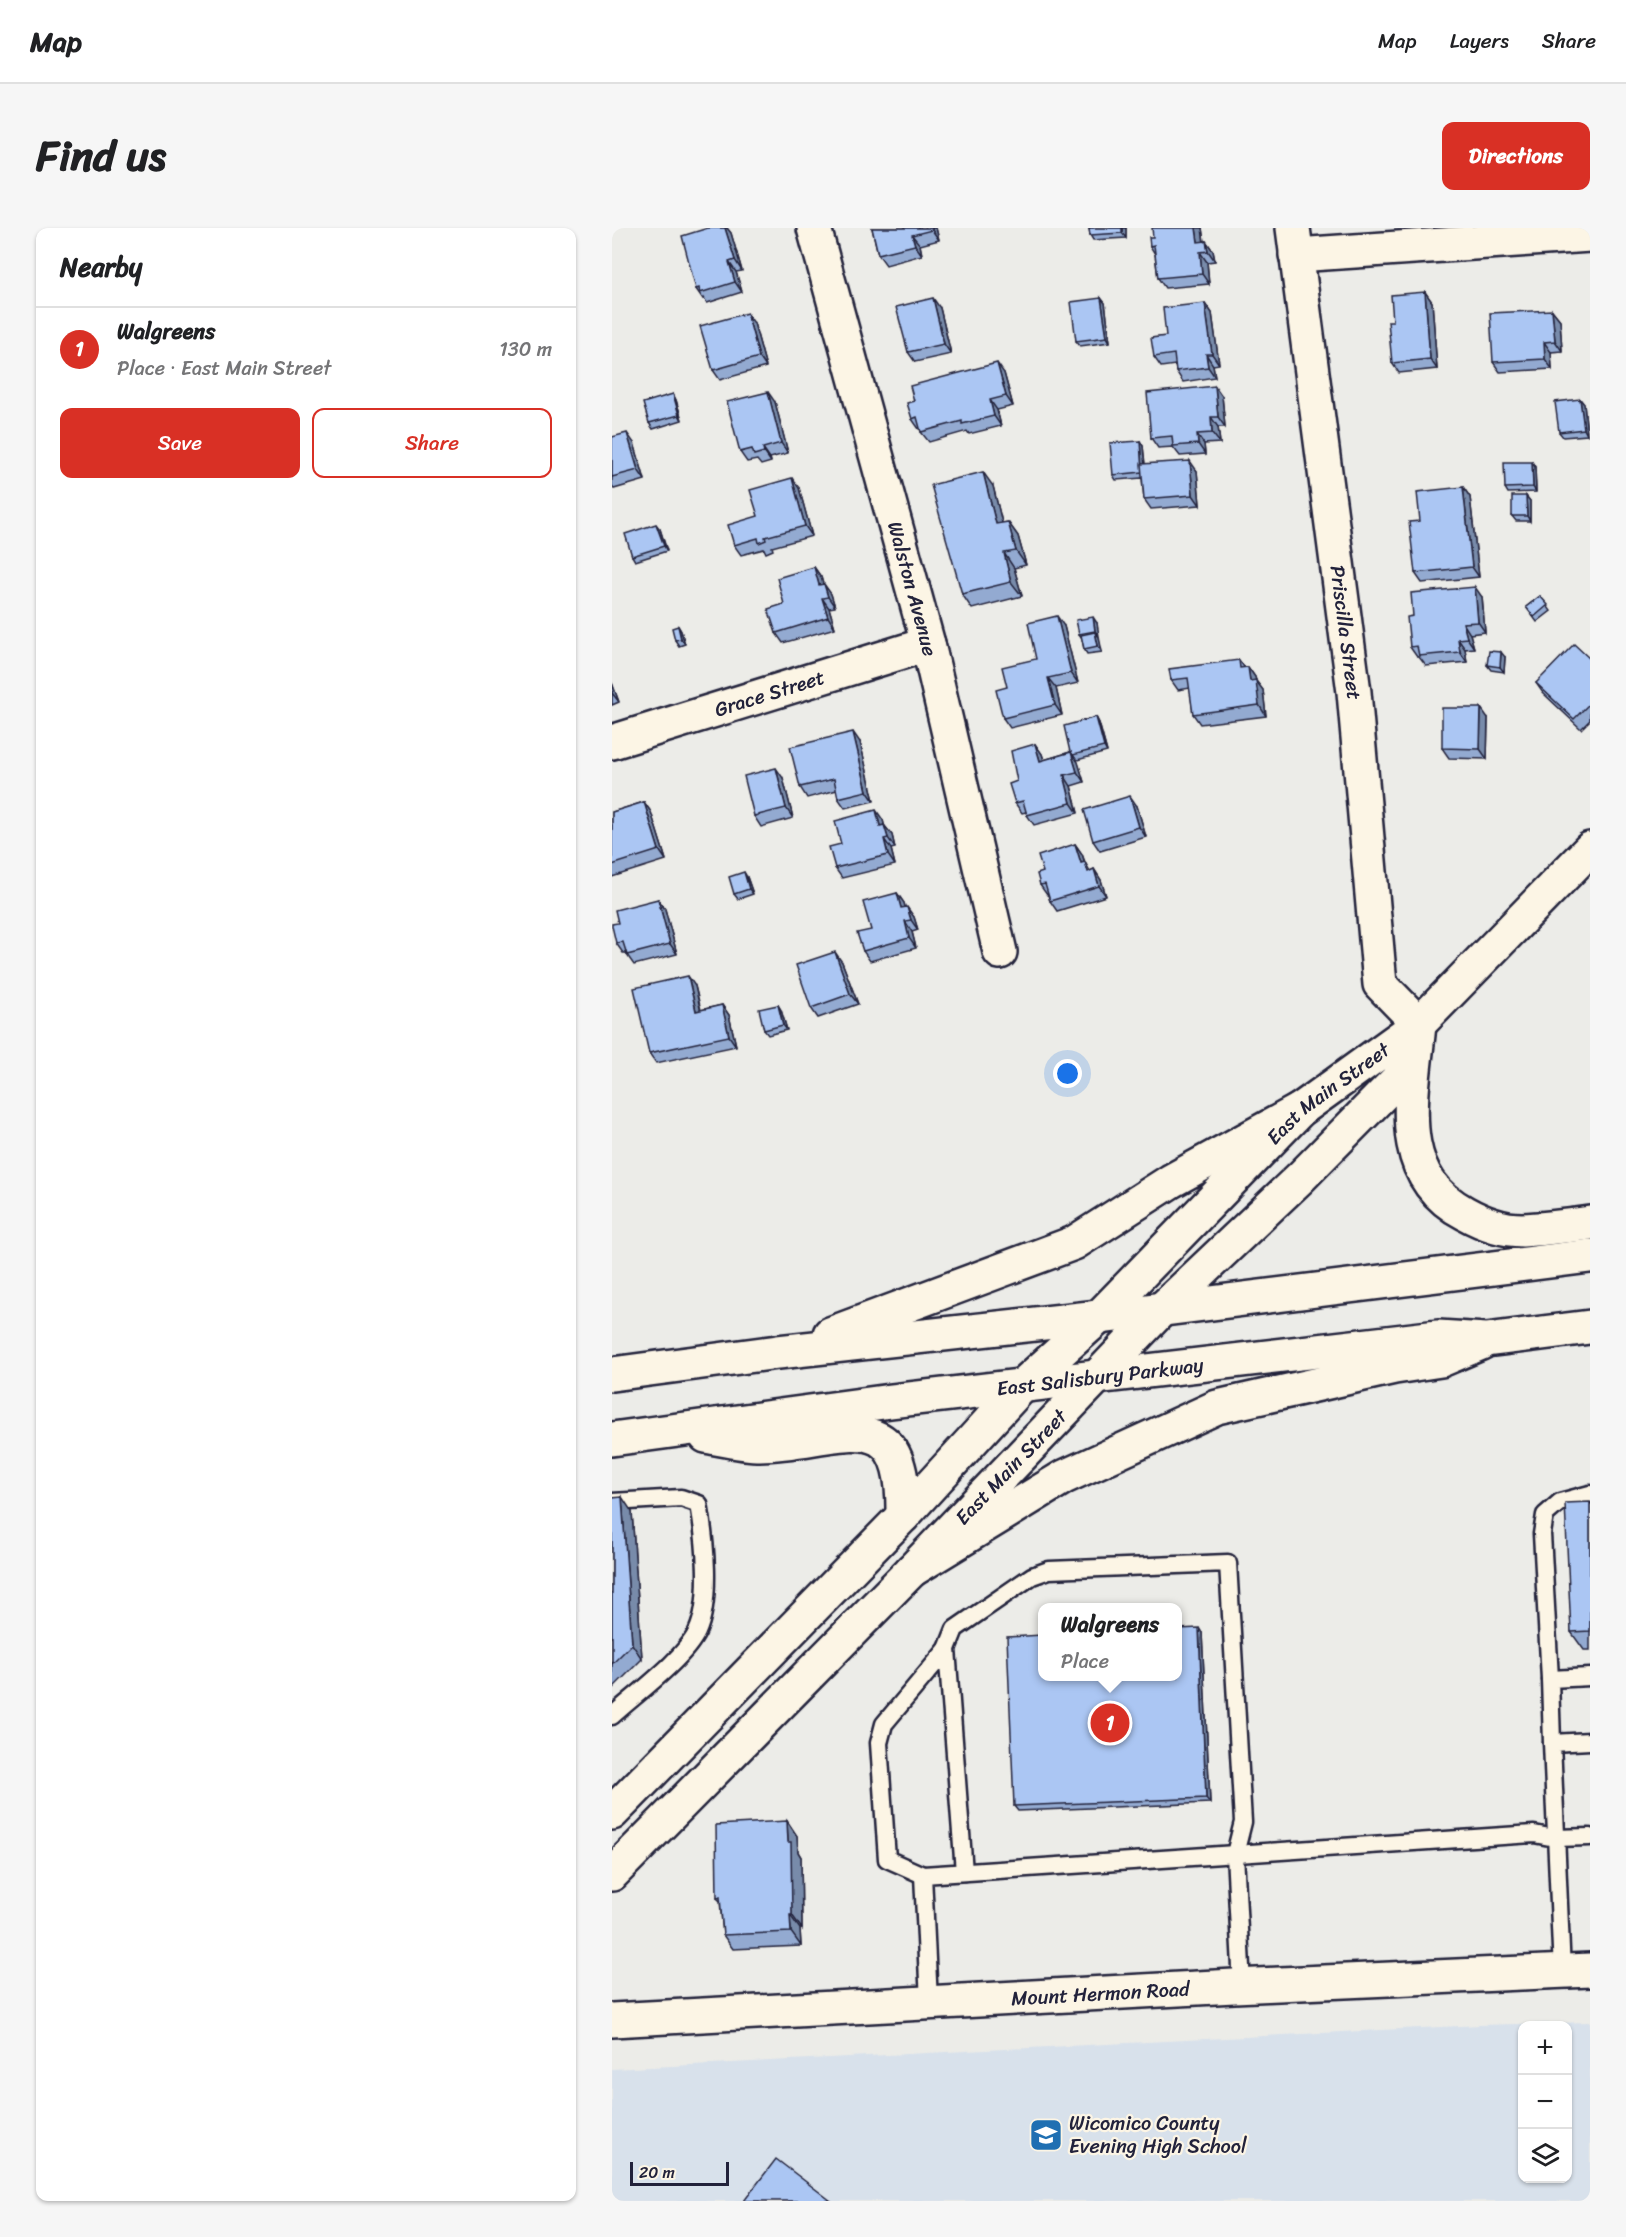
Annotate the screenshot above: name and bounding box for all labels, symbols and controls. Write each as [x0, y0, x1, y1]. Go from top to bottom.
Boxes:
text: Map [30, 17, 82, 66]
text: Map [1378, 22, 1417, 60]
text: Layers [1450, 22, 1509, 60]
text: Share [1542, 22, 1596, 60]
text: Find us [36, 119, 166, 193]
button: Directions [1442, 122, 1590, 190]
text: Nearby [60, 244, 142, 290]
text: Walgreens [117, 312, 215, 351]
text: 1 [75, 332, 84, 367]
text: 130 m [499, 332, 552, 367]
text: Place · East Main Street [117, 351, 331, 386]
button: Save [60, 408, 300, 478]
button: Share [312, 408, 552, 478]
street label: Walston Avenue [878, 517, 948, 660]
street label: Priscilla Street [1320, 563, 1372, 701]
street label: Grace Street [710, 659, 829, 727]
street label: East Main Street [1257, 1032, 1398, 1153]
your location [1053, 1059, 1082, 1088]
street label: East Salisbury Parkway [995, 1347, 1206, 1406]
street label: East Main Street [946, 1400, 1076, 1533]
popup [1038, 1603, 1182, 1681]
text: Walgreens [1061, 1605, 1159, 1644]
text: Place [1061, 1644, 1109, 1679]
pin: 1 [1090, 1700, 1130, 1746]
street label: Mount Hermon Road [1010, 1971, 1192, 2016]
map controls [1518, 2021, 1572, 2183]
button: + [1518, 2021, 1572, 2075]
button: − [1518, 2075, 1572, 2129]
place label: Wicomico County Evening High School [1069, 2106, 1247, 2164]
school or university icon: Wicomico County Evening High School [1028, 2117, 1064, 2153]
button: layers [1518, 2129, 1572, 2183]
text: 20 m [639, 2158, 675, 2187]
scale bar [630, 2159, 729, 2186]

